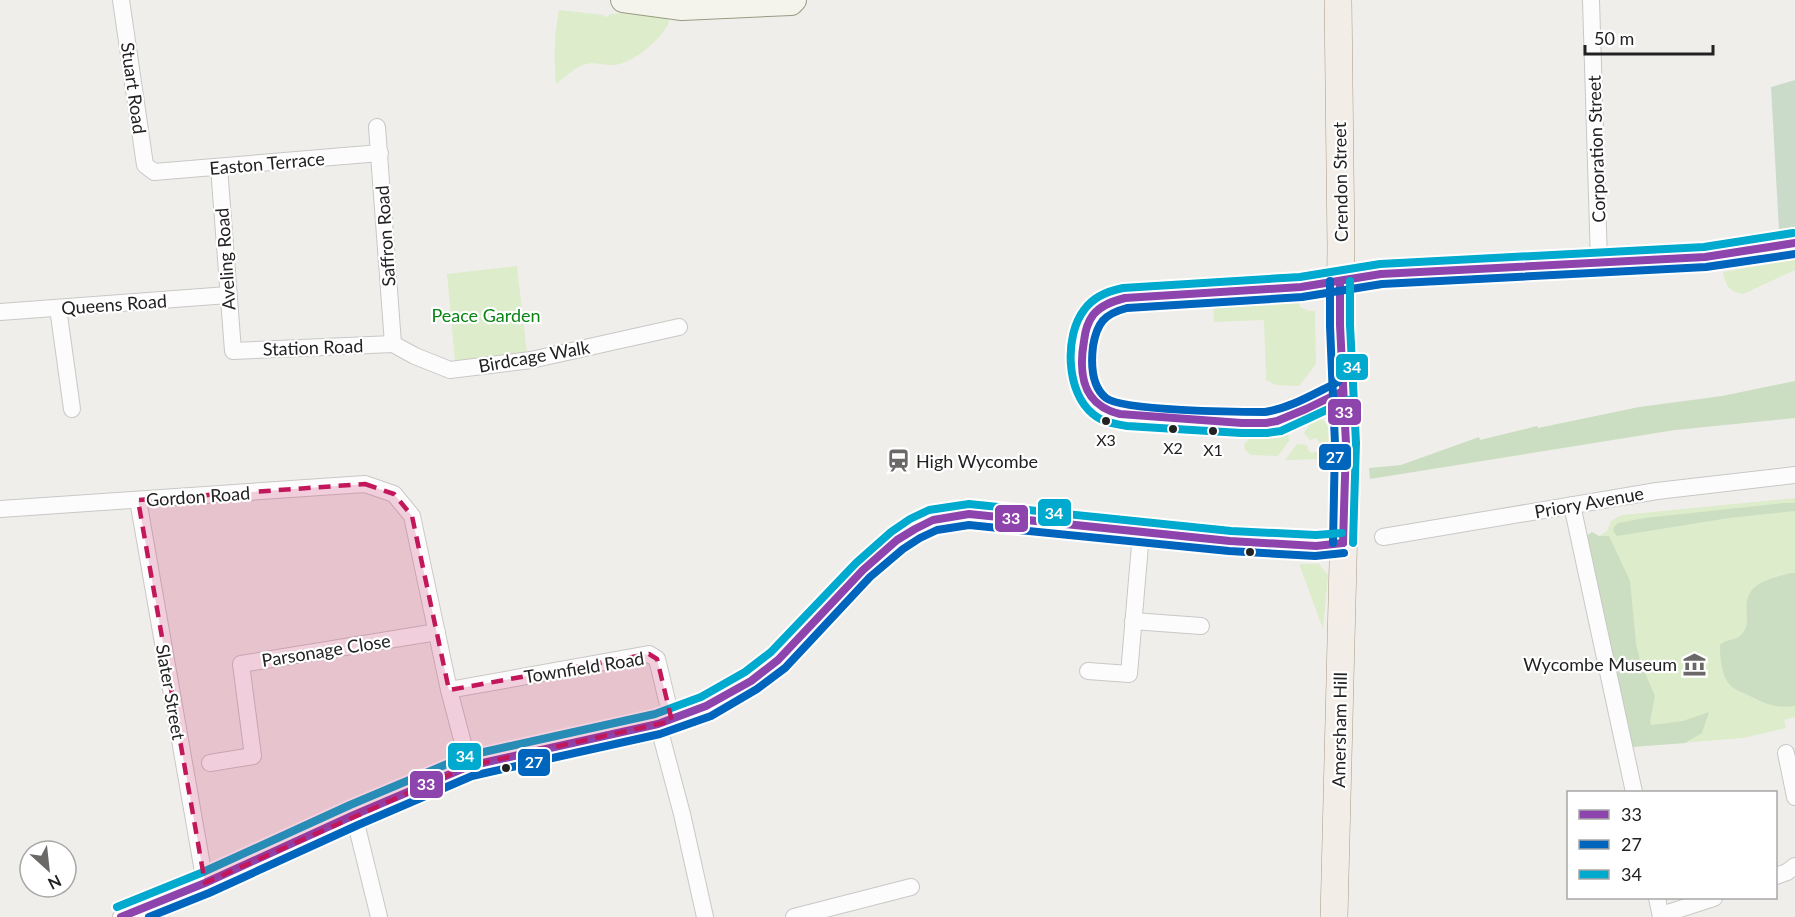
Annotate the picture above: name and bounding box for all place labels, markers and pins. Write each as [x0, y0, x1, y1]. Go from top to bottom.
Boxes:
marker: X3 [1100, 415, 1112, 427]
marker: X2 [1167, 423, 1179, 435]
marker: X1 [1207, 425, 1219, 437]
place label: X3 [1096, 430, 1116, 449]
place label: X2 [1163, 438, 1183, 457]
place label: X1 [1203, 440, 1223, 459]
station icon: High Wycombe [885, 448, 911, 474]
place label: High Wycombe [916, 450, 1038, 472]
unlabelled marker [1244, 546, 1256, 558]
museum icon: Wycombe Museum [1682, 651, 1708, 677]
place label: Wycombe Museum [1523, 653, 1677, 675]
unlabelled marker [500, 762, 512, 774]

